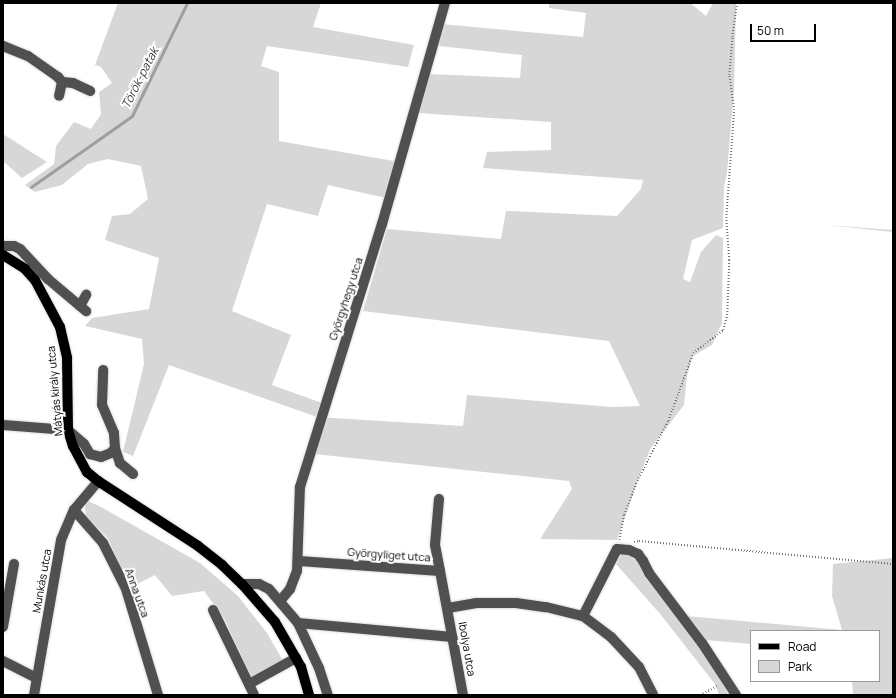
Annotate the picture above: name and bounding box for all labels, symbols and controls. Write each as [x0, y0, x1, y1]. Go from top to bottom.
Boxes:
scale bar [752, 16, 818, 42]
text: 50 m [757, 22, 784, 39]
water label: Török-patak [119, 45, 161, 111]
street label: Györgyhegy utca [326, 256, 366, 342]
street label: Mátyás király utca [44, 345, 66, 437]
street label: Györgyliget utca [347, 546, 431, 564]
street label: Munkás utca [30, 548, 54, 614]
street label: Anna utca [122, 567, 152, 619]
street label: Ibolya utca [456, 621, 478, 677]
legend [750, 630, 880, 682]
text: Road [788, 638, 816, 655]
text: Park [788, 658, 812, 675]

